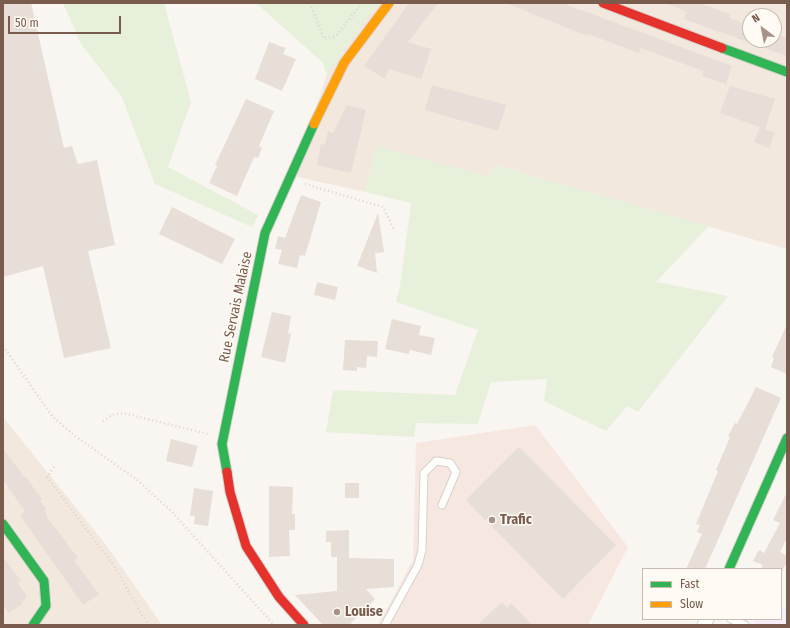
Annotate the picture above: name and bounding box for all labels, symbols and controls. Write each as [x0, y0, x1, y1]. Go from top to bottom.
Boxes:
scale bar [10, 8, 123, 34]
north arrow [742, 8, 782, 48]
text: N [750, 11, 762, 26]
text: 50 m [15, 16, 39, 30]
street label: Rue Servais Malaise [216, 250, 256, 364]
place label: Trafic [500, 512, 532, 528]
marker: Trafic [487, 515, 497, 525]
legend [642, 568, 782, 620]
text: Fast [680, 577, 699, 591]
text: Slow [680, 597, 703, 611]
place label: Louise [345, 604, 383, 620]
marker: Louise [332, 607, 342, 617]

